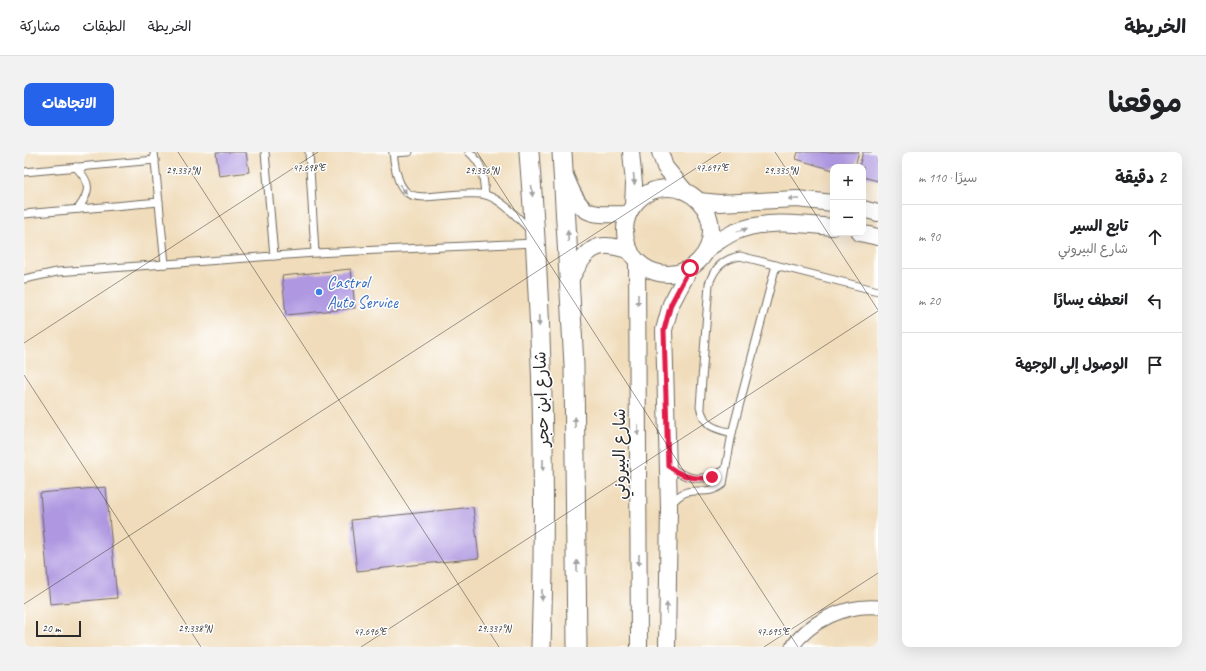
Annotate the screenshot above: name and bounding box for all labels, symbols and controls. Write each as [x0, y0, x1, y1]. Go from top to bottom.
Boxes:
text: الخريطة [1124, 15, 1186, 39]
text: مشاركة [20, 18, 60, 35]
text: الطبقات [82, 18, 126, 35]
text: الخريطة [148, 18, 191, 35]
button: الاتجاهات [24, 83, 114, 126]
text: موقعنا [1108, 85, 1182, 120]
text: 47.698°E [293, 161, 327, 174]
text: 47.697°E [696, 161, 730, 174]
text: 29.337°N [166, 164, 202, 177]
text: 29.336°N [465, 164, 501, 177]
text: 29.335°N [764, 164, 800, 177]
map controls [830, 164, 866, 236]
button: + [830, 164, 866, 200]
text: 2 دقيقة [1115, 167, 1166, 188]
text: سيرًا · 110 m [918, 170, 977, 186]
one-way arrow [630, 173, 637, 185]
one-way arrow [399, 183, 407, 194]
one-way arrow [528, 185, 535, 197]
one-way arrow [787, 196, 800, 202]
button: − [830, 200, 866, 236]
text: تابع السير [1071, 217, 1128, 236]
icon: ahead [1144, 226, 1166, 248]
one-way arrow [736, 227, 748, 233]
text: 90 m [918, 229, 940, 245]
one-way arrow [564, 230, 571, 242]
text: شارع البيروني [1058, 241, 1128, 257]
route start [681, 259, 699, 277]
place label: Castrol Auto Service [327, 272, 399, 313]
marker: Castrol Auto Service [314, 287, 324, 297]
icon: left [1144, 290, 1166, 312]
text: انعطف يسارًا [1053, 291, 1128, 310]
text: 20 m [918, 293, 940, 309]
one-way arrow [635, 294, 641, 307]
one-way arrow [536, 315, 542, 328]
street label: شارع ابن حجر [529, 351, 555, 449]
icon: arrive [1144, 354, 1166, 376]
text: الوصول إلى الوجهة [1015, 355, 1128, 374]
street label: شارع البيروني [609, 408, 634, 500]
one-way arrow [572, 415, 578, 428]
one-way arrow [635, 424, 641, 437]
one-way arrow [540, 459, 546, 472]
route end [703, 468, 721, 486]
one-way arrow [636, 554, 642, 567]
one-way arrow [574, 559, 580, 572]
one-way arrow [539, 589, 545, 602]
one-way arrow [664, 601, 670, 614]
scale bar [36, 619, 81, 638]
text: 20 m [42, 621, 61, 635]
text: 29.338°N [178, 622, 214, 635]
text: 29.337°N [477, 622, 513, 635]
text: 47.696°E [354, 625, 388, 638]
text: 47.695°E [757, 625, 791, 638]

